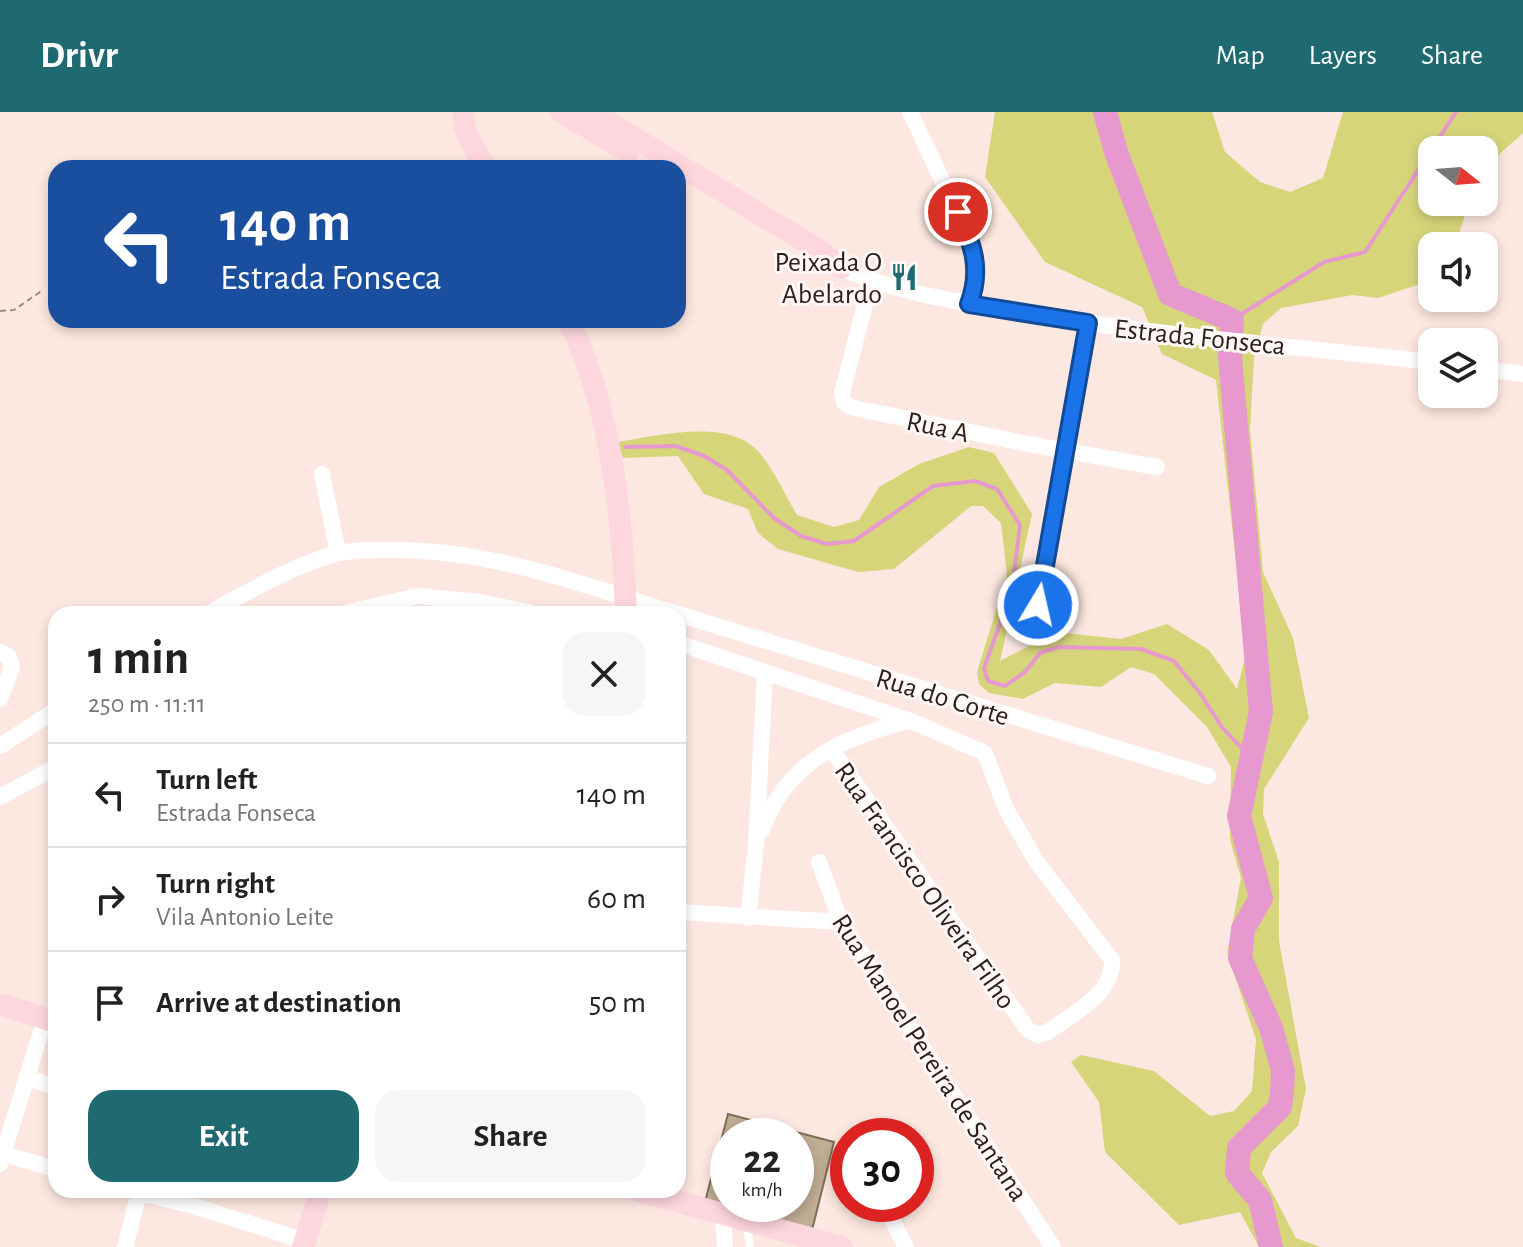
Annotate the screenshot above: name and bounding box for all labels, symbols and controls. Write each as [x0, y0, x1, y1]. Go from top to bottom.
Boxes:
text: Drivr [40, 37, 118, 75]
text: Map [1216, 42, 1265, 70]
text: Layers [1309, 42, 1377, 70]
text: Share [1421, 42, 1483, 70]
north arrow [1418, 136, 1498, 216]
map controls [1418, 136, 1498, 408]
pin [924, 178, 992, 246]
icon: arrive [936, 190, 980, 234]
icon: left [88, 192, 192, 296]
text: 140 m [220, 195, 351, 251]
button: sound [1418, 232, 1498, 312]
place label: Peixada O Abelardo [775, 249, 882, 309]
text: Estrada Fonseca [220, 260, 442, 296]
restaurant icon: Peixada O Abelardo [889, 262, 919, 292]
street label: Estrada Fonseca [1113, 315, 1287, 361]
button: layers [1418, 328, 1498, 408]
street label: Rua A [904, 408, 971, 448]
position arrow [996, 563, 1080, 647]
button: close [562, 632, 646, 716]
text: 1 min [88, 635, 189, 683]
street label: Rua do Corte [873, 664, 1012, 731]
text: 250 m · 11:11 [88, 691, 206, 717]
street label: Rua Francisco Oliveira Filho [829, 758, 1020, 1015]
text: Turn left [156, 765, 257, 795]
icon: left [88, 773, 132, 817]
text: 140 m [576, 780, 646, 810]
text: Estrada Fonseca [156, 800, 316, 826]
text: Turn right [156, 869, 275, 899]
icon: right [88, 877, 132, 921]
text: 60 m [587, 884, 646, 914]
text: Vila Antonio Leite [156, 904, 334, 930]
street label: Rua Manoel Pereira de Santana [826, 910, 1033, 1207]
icon: arrive [88, 981, 132, 1025]
text: Arrive at destination [156, 988, 402, 1018]
text: 50 m [589, 988, 646, 1018]
button: Exit [88, 1090, 359, 1182]
button: Share [375, 1090, 646, 1182]
speed limit sign: 30 [830, 1118, 934, 1222]
text: 22 [743, 1140, 781, 1180]
text: km/h [741, 1180, 783, 1200]

